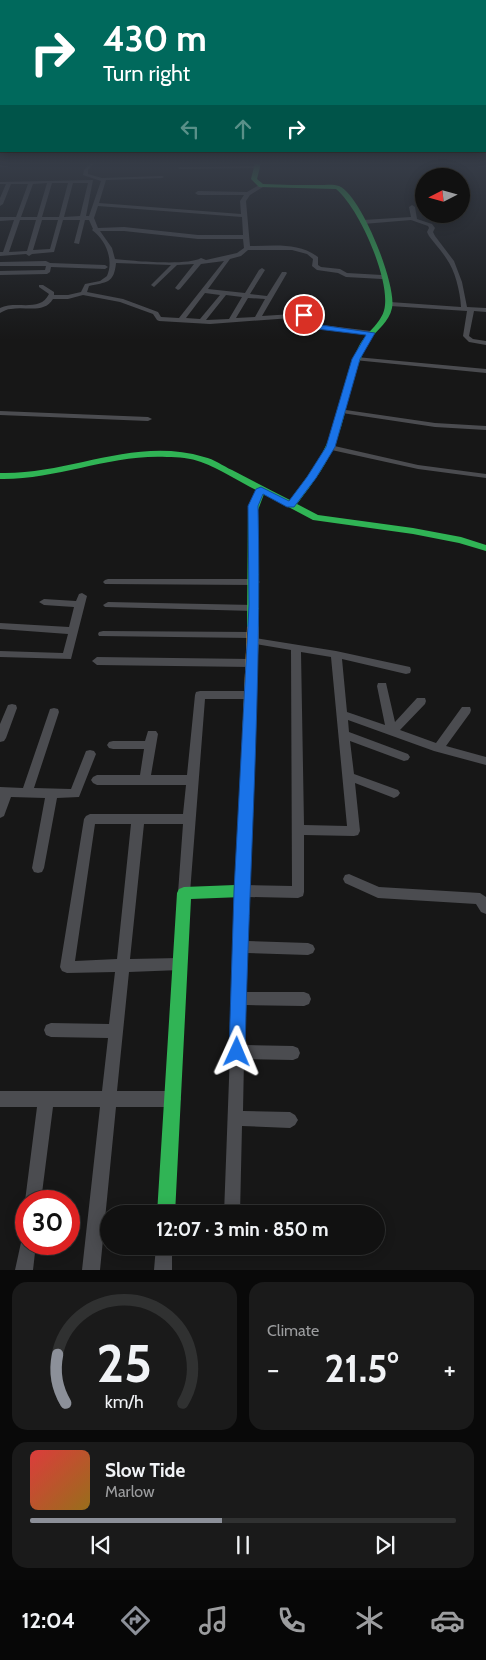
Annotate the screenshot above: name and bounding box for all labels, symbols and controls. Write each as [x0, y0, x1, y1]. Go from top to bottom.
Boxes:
text: 430 m [103, 17, 207, 60]
icon: right [20, 20, 85, 85]
text: Turn right [103, 60, 190, 87]
icon: left [176, 115, 204, 143]
icon: ahead [229, 115, 257, 143]
icon: right [282, 115, 310, 143]
north arrow [415, 168, 470, 222]
map controls [415, 168, 470, 223]
pin [283, 294, 325, 336]
icon: arrive [290, 301, 318, 329]
position arrow [210, 1025, 262, 1077]
speed limit sign: 30 [15, 1190, 80, 1255]
text: 12:07 · 3 min · 850 m [156, 1218, 329, 1241]
text: Climate [267, 1321, 319, 1340]
text: 25 [97, 1332, 152, 1395]
text: 21.5° [325, 1345, 398, 1392]
text: − [267, 1352, 279, 1386]
text: + [444, 1352, 456, 1386]
text: km/h [105, 1391, 144, 1412]
text: Slow Tide [105, 1459, 185, 1482]
text: Marlow [105, 1482, 155, 1501]
icon: previous [87, 1531, 115, 1559]
icon: pause [229, 1531, 257, 1559]
icon: next [371, 1531, 399, 1559]
icon: directions [118, 1603, 153, 1638]
icon: music [196, 1603, 231, 1638]
icon: phone [274, 1603, 309, 1638]
icon: climate [352, 1603, 387, 1638]
icon: car [430, 1603, 465, 1638]
text: 12:04 [21, 1607, 75, 1634]

